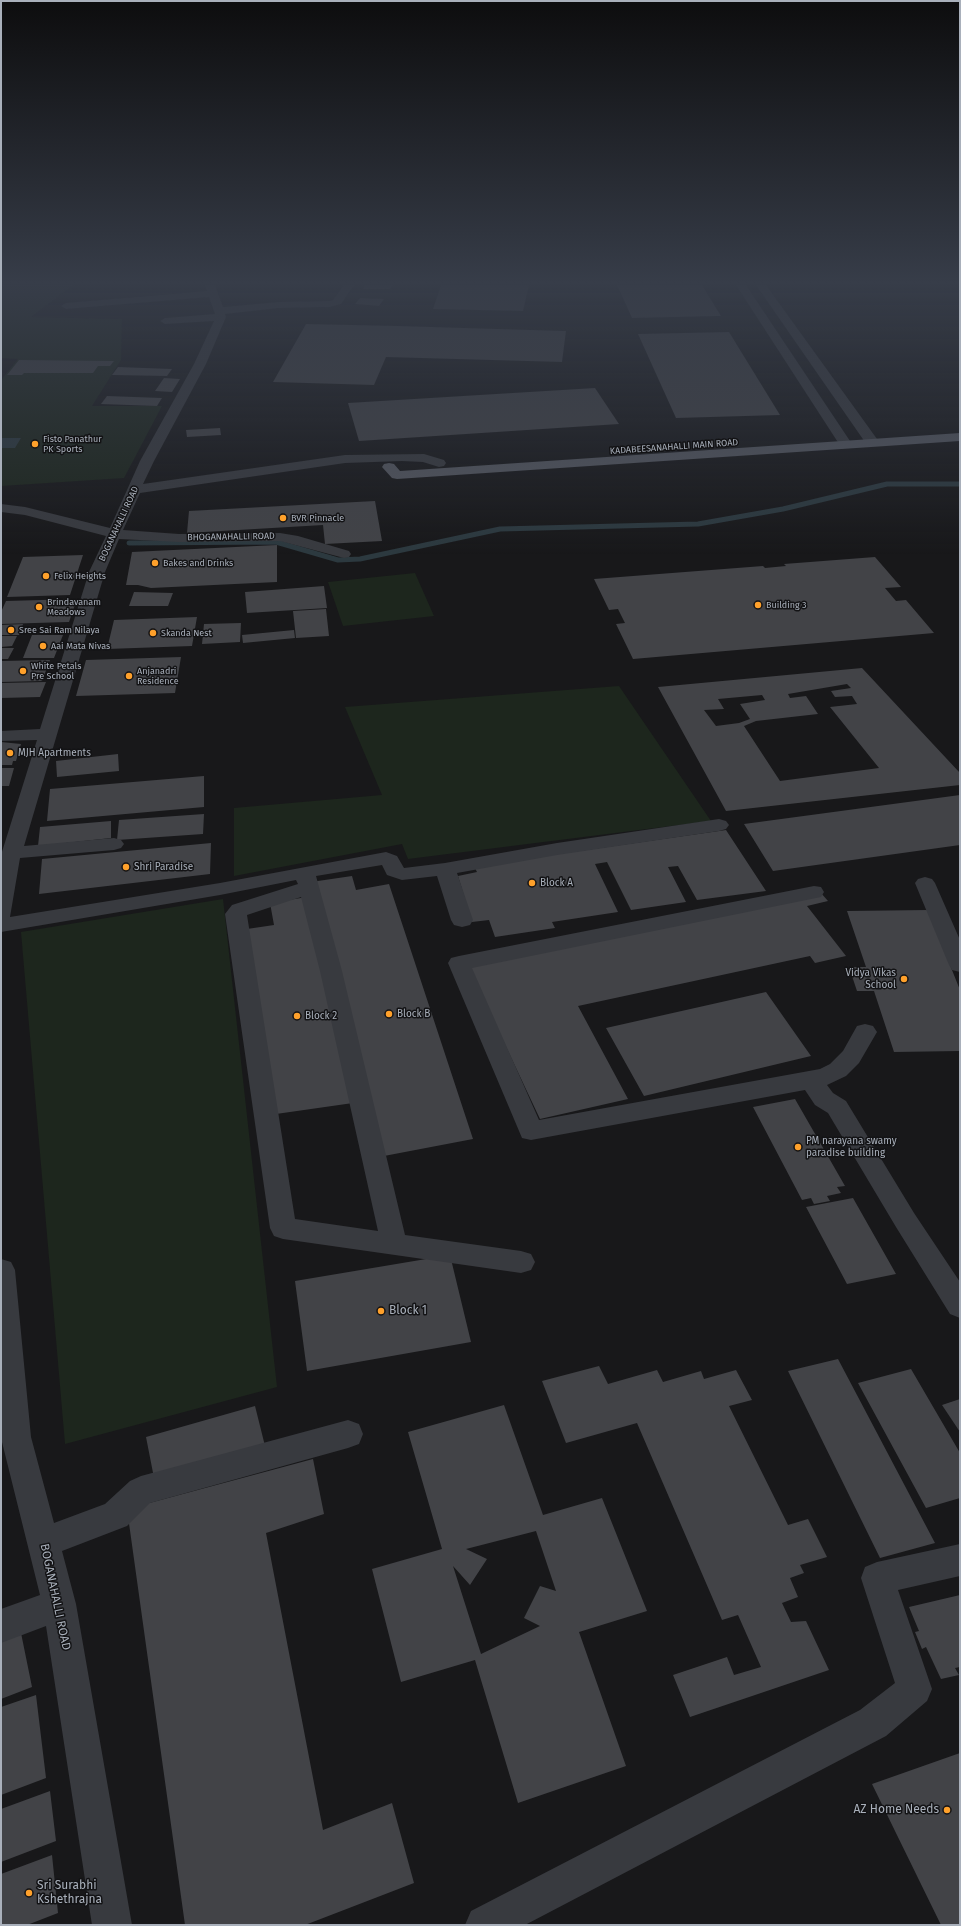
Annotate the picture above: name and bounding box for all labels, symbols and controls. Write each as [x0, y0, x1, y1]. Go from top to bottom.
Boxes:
place label: Fisto Panathur PK Sports [43, 434, 102, 455]
street label: KADABEESANAHALLI MAIN ROAD [609, 437, 739, 457]
marker: Fisto Panathur PK Sports [30, 439, 40, 449]
street label: BOGANAHALLI ROAD [97, 485, 141, 563]
marker: BVR Pinnacle [278, 513, 288, 523]
place label: BVR Pinnacle [291, 513, 344, 523]
street label: BHOGANAHALLI ROAD [187, 531, 275, 543]
marker: Bakes and Drinks [150, 558, 160, 568]
place label: Bakes and Drinks [163, 558, 233, 568]
marker: Felix Heights [41, 571, 51, 581]
place label: Felix Heights [54, 571, 106, 581]
place label: Brindavanam Meadows [47, 597, 101, 618]
marker: Building 3 [753, 600, 763, 610]
place label: Building 3 [766, 600, 807, 610]
marker: Brindavanam Meadows [34, 602, 44, 612]
marker: Sree Sai Ram Nilaya [6, 625, 16, 635]
place label: Sree Sai Ram Nilaya [19, 625, 100, 635]
marker: Skanda Nest [148, 628, 158, 638]
place label: Skanda Nest [161, 628, 212, 638]
marker: Aai Mata Nivas [38, 641, 48, 651]
place label: Aai Mata Nivas [51, 641, 110, 651]
place label: White Petals Pre School [31, 661, 81, 682]
marker: White Petals Pre School [18, 666, 28, 676]
place label: Anjanadri Residence [137, 666, 179, 687]
marker: Anjanadri Residence [124, 671, 134, 681]
place label: MJH Apartments [18, 747, 91, 759]
marker: MJH Apartments [5, 748, 15, 758]
place label: Shri Paradise [134, 861, 193, 873]
marker: Shri Paradise [121, 862, 131, 872]
place label: Block A [540, 877, 573, 889]
marker: Block A [527, 878, 537, 888]
place label: Vidya Vikas School [845, 967, 896, 990]
marker: Vidya Vikas School [899, 974, 909, 984]
place label: Block B [397, 1008, 430, 1020]
marker: Block B [384, 1009, 394, 1019]
place label: Block 2 [305, 1010, 337, 1022]
marker: Block 2 [292, 1011, 302, 1021]
place label: PM narayana swamy paradise building [806, 1135, 897, 1158]
marker: PM narayana swamy paradise building [793, 1142, 803, 1152]
place label: Block 1 [389, 1304, 427, 1318]
marker: Block 1 [376, 1306, 386, 1316]
street label: BOGANAHALLI ROAD [37, 1542, 73, 1652]
place label: AZ Home Needs [853, 1803, 939, 1817]
marker: AZ Home Needs [942, 1805, 952, 1815]
place label: Sri Surabhi Kshethrajna [37, 1879, 102, 1907]
marker: Sri Surabhi Kshethrajna [24, 1888, 34, 1898]

